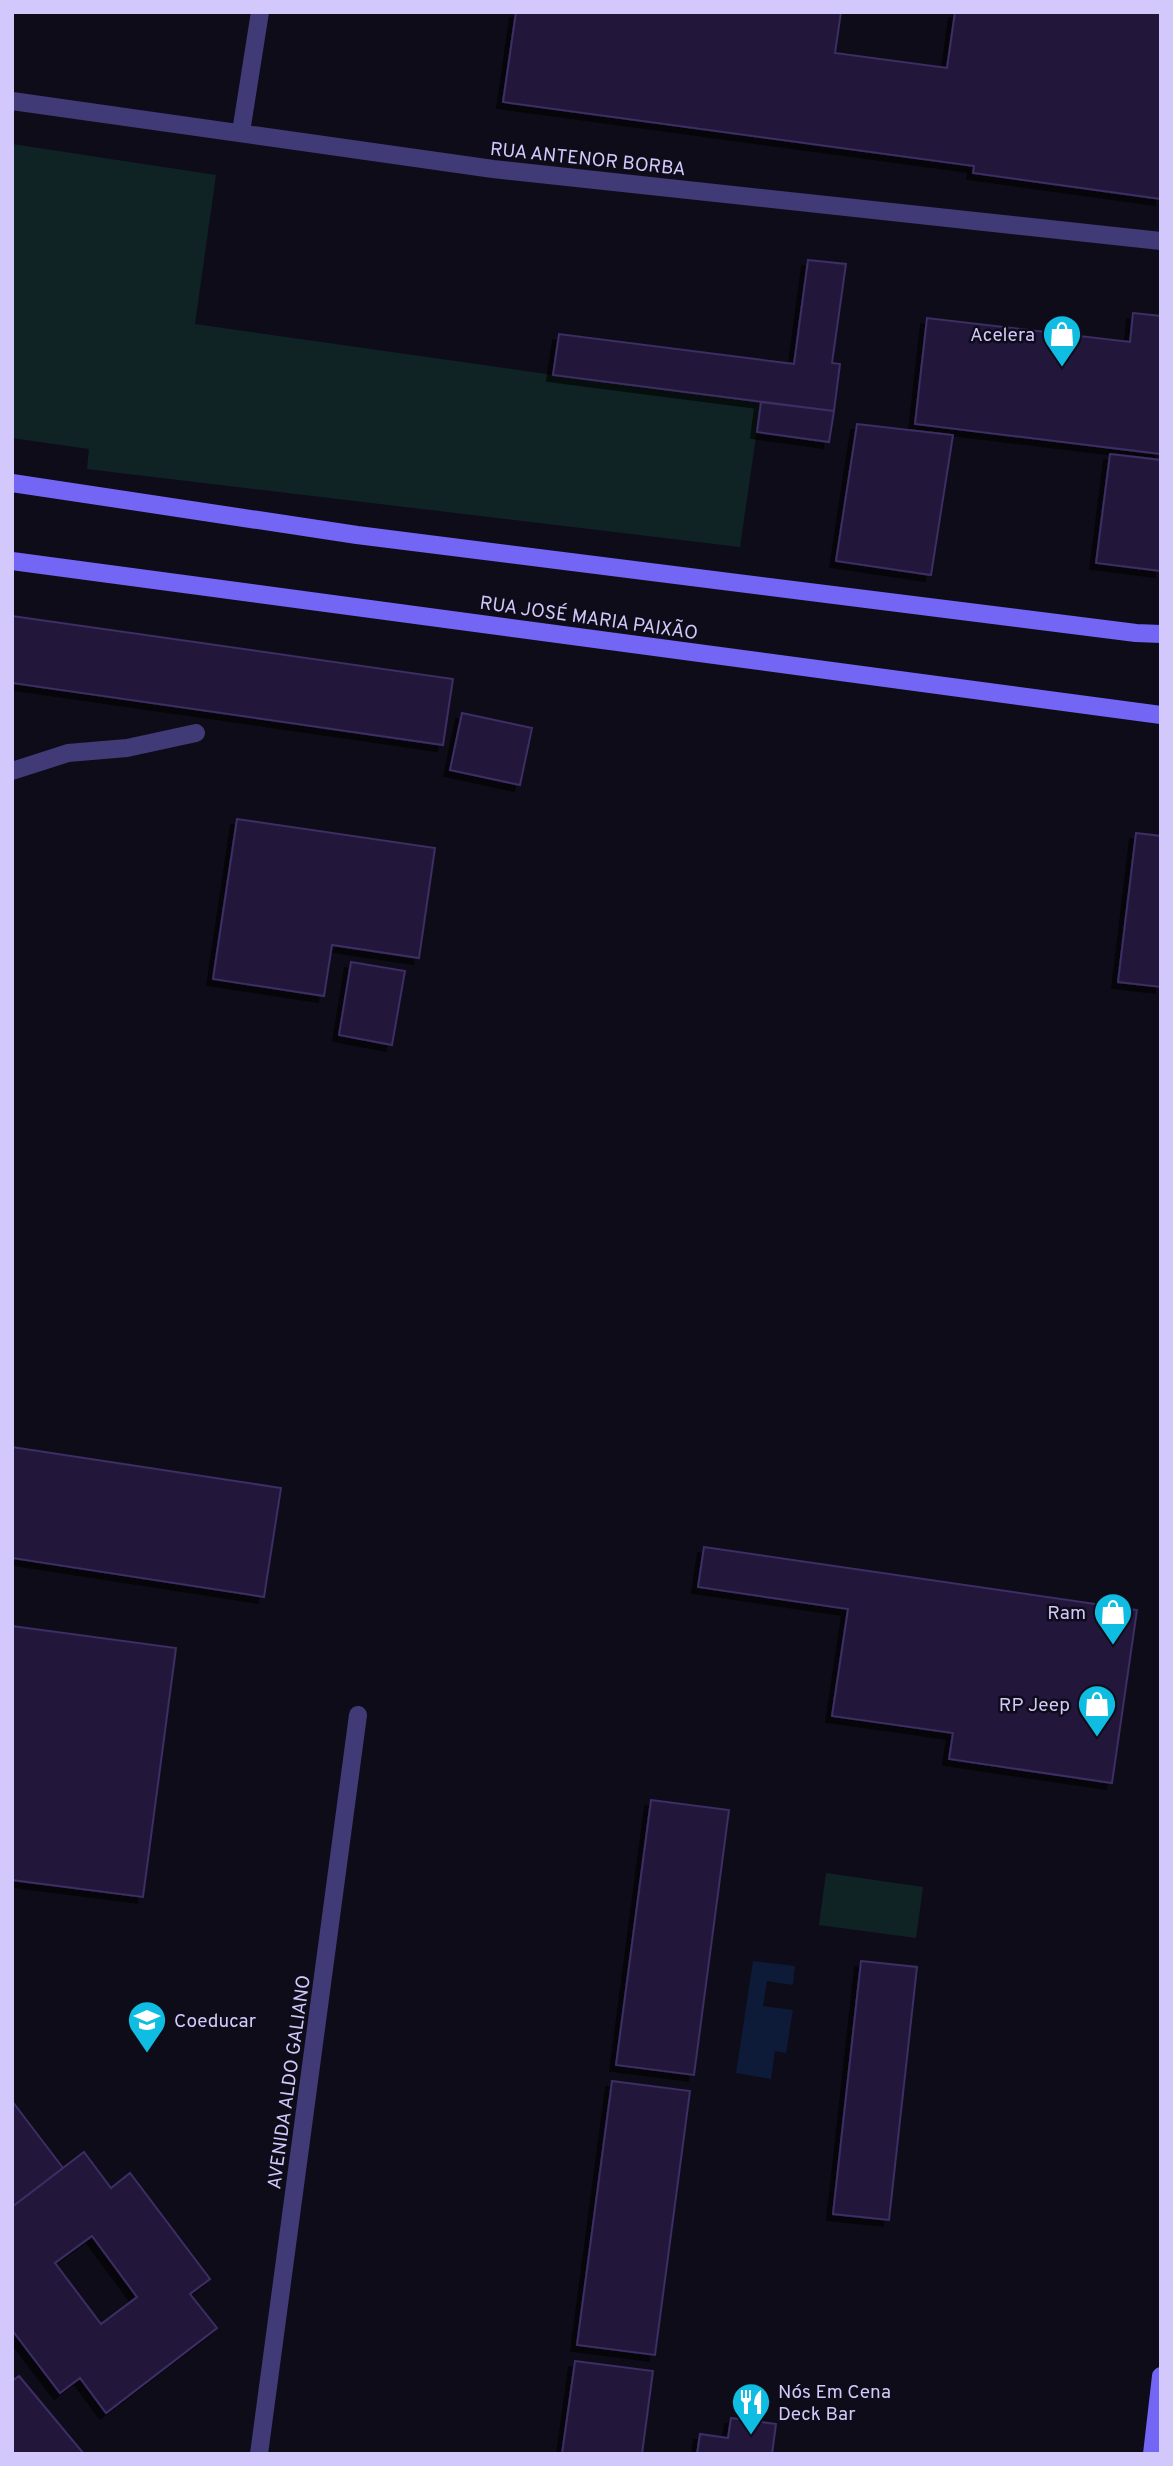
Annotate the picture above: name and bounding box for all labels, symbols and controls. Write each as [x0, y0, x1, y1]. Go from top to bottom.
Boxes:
street label: RUA ANTENOR BORBA [489, 138, 687, 182]
shop icon: Acelera [1041, 313, 1083, 368]
place label: Acelera [970, 324, 1035, 348]
street label: RUA JOSÉ MARIA PAIXÃO [478, 591, 699, 646]
shop icon: Ram [1092, 1591, 1134, 1646]
place label: Ram [1047, 1602, 1086, 1626]
shop icon: RP Jeep [1076, 1683, 1118, 1738]
place label: RP Jeep [999, 1694, 1070, 1718]
street label: AVENIDA ALDO GALIANO [263, 1974, 317, 2191]
school or university icon: Coeducar [126, 1999, 168, 2054]
place label: Coeducar [174, 2010, 257, 2034]
restaurant icon: Nós Em Cena Deck Bar [730, 2381, 772, 2436]
place label: Nós Em Cena Deck Bar [778, 2381, 891, 2427]

